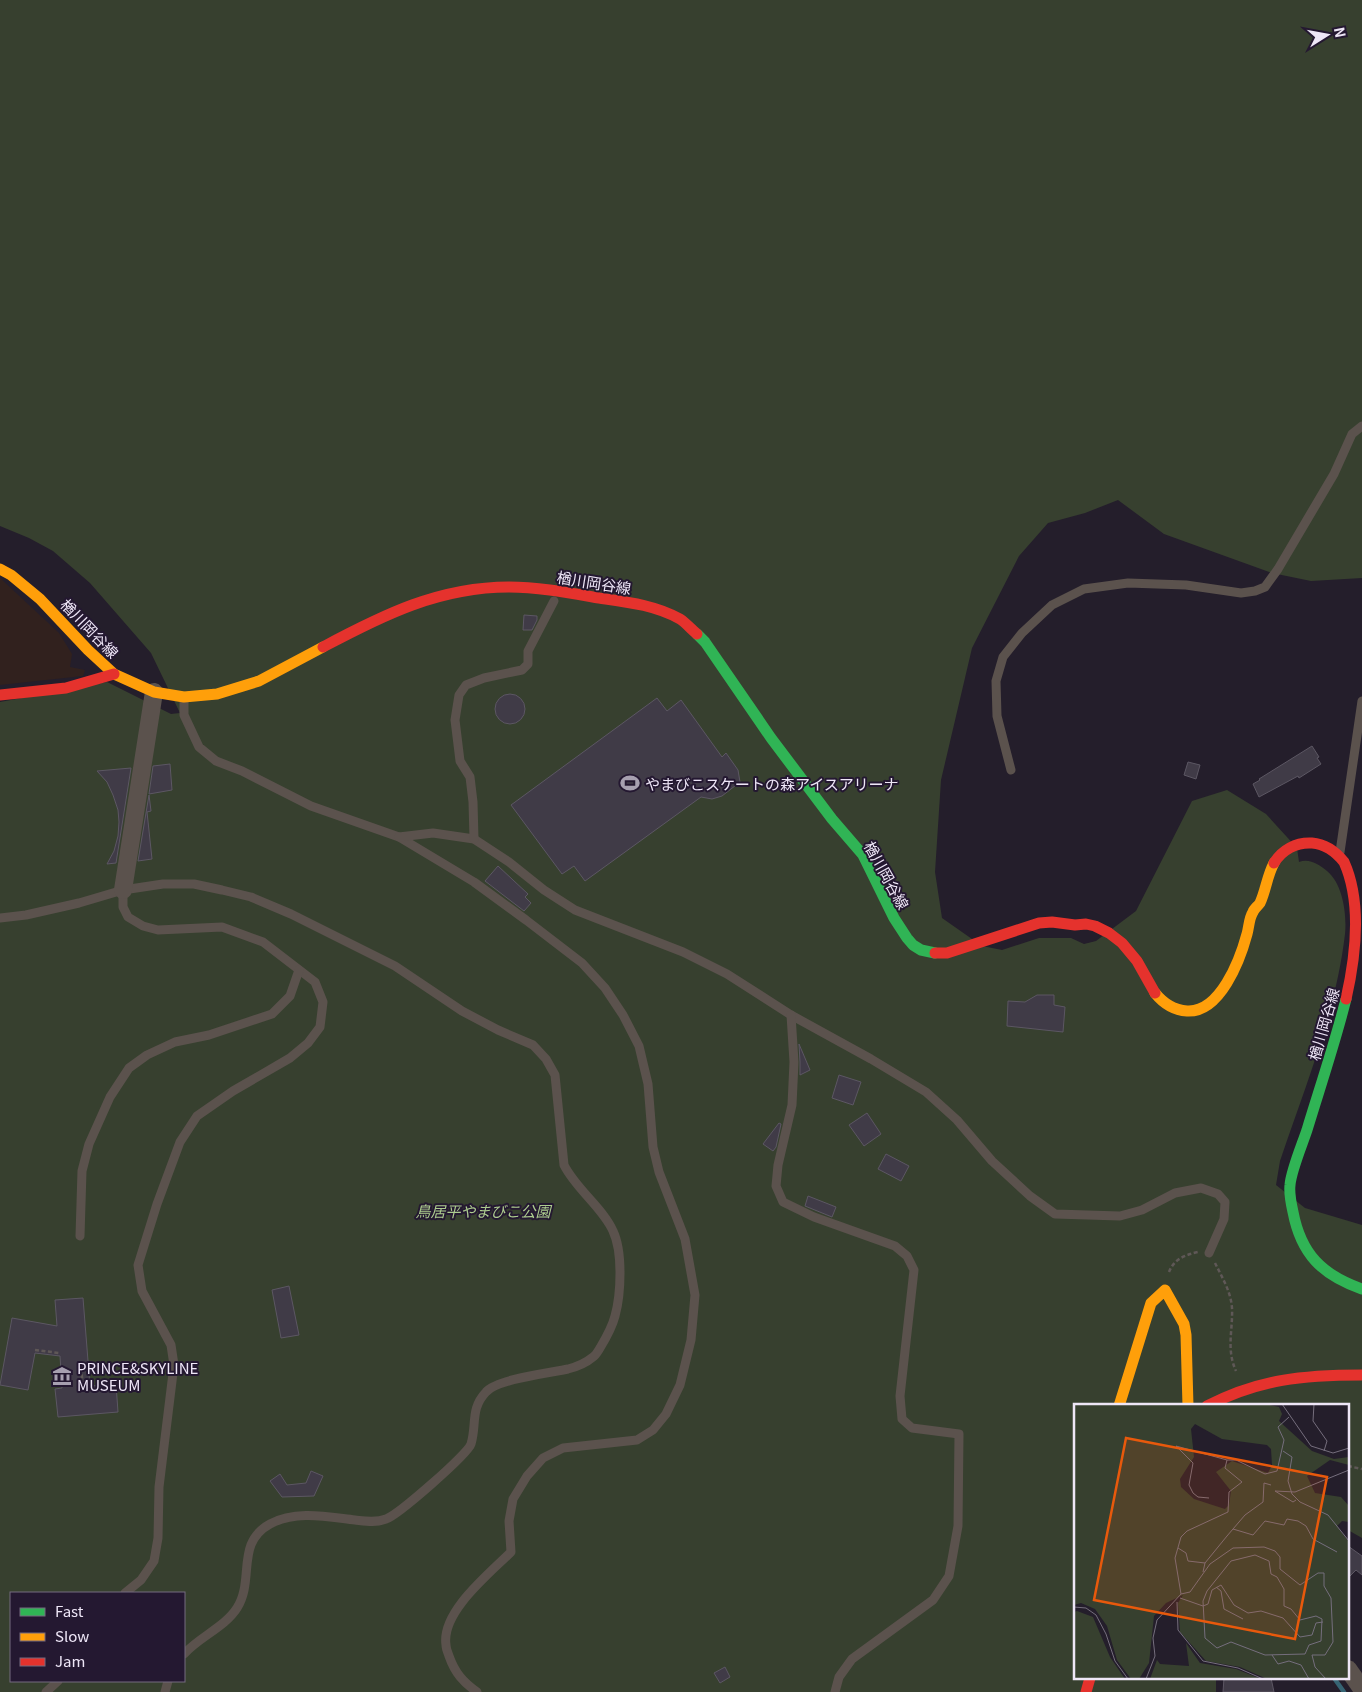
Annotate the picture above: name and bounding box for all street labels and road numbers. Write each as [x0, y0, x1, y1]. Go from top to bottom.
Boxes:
street label: 楢川岡谷線 [555, 566, 633, 598]
street label: 楢川岡谷線 [56, 594, 124, 662]
street label: 楢川岡谷線 [860, 837, 914, 913]
street label: 楢川岡谷線 [1303, 985, 1343, 1063]

